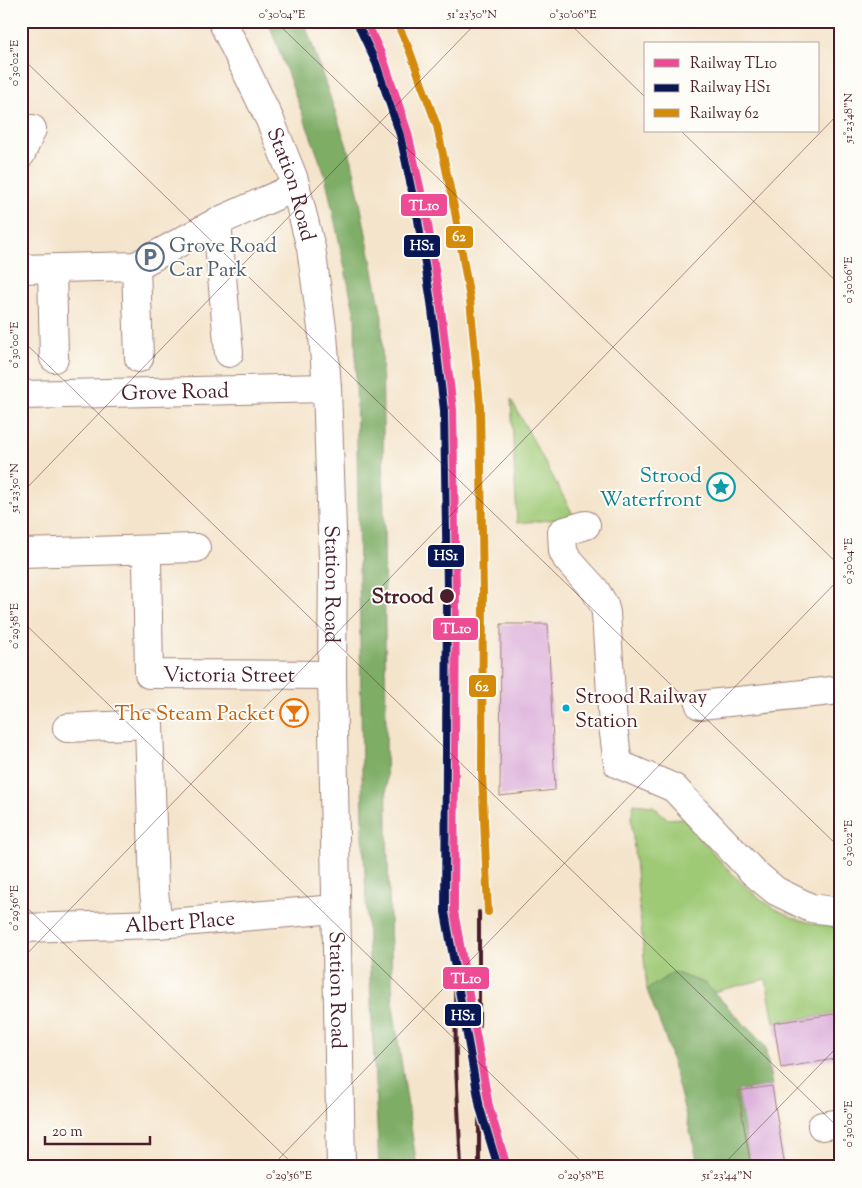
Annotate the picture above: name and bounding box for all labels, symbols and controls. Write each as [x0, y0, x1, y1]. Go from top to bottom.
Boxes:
text: 0°30'04"E [259, 6, 306, 24]
text: 51°23'50"N [446, 6, 497, 24]
text: 0°30'06"E [549, 6, 597, 24]
text: 0°30'02"E [6, 39, 24, 86]
legend [644, 42, 820, 132]
text: Railway TL10 [690, 54, 777, 75]
text: Railway HS1 [690, 78, 770, 99]
text: 51°23'48"N [840, 92, 858, 144]
text: Railway 62 [690, 104, 759, 125]
street label: Station Road [258, 124, 322, 245]
line badge: TL10 [400, 193, 448, 217]
text: TL10 [409, 197, 440, 217]
line badge: 62 [445, 225, 474, 249]
text: 62 [452, 228, 466, 248]
place label: Grove Road Car Park [169, 232, 277, 286]
line badge: HS1 [403, 234, 441, 258]
text: HS1 [410, 237, 434, 257]
parking icon: Grove Road Car Park [135, 242, 165, 272]
text: 0°30'06"E [840, 256, 858, 304]
text: 0°30'00"E [6, 321, 24, 369]
street label: Grove Road [121, 377, 229, 410]
place label: Strood Waterfront [600, 462, 702, 516]
text: 51°23'50"N [6, 463, 24, 514]
place icon: Strood Waterfront [706, 472, 736, 502]
street label: Station Road [315, 525, 346, 643]
text: 0°30'04"E [840, 537, 858, 584]
line badge: HS1 [427, 544, 465, 568]
text: HS1 [434, 547, 458, 567]
place label: Strood [372, 583, 434, 613]
marker: Strood [438, 587, 456, 605]
text: 0°29'58"E [6, 602, 24, 649]
line badge: TL10 [432, 617, 479, 641]
text: TL10 [441, 620, 472, 640]
street label: Victoria Street [163, 661, 295, 692]
line badge: 62 [468, 674, 497, 698]
text: 62 [475, 678, 489, 698]
place label: Strood Railway Station [575, 684, 707, 737]
bar icon: The Steam Packet [279, 698, 309, 728]
place label: The Steam Packet [115, 700, 275, 730]
marker: Strood Railway Station [561, 703, 571, 713]
text: 0°30'02"E [840, 819, 858, 866]
text: 0°29'56"E [6, 884, 24, 931]
street label: Albert Place [124, 905, 236, 942]
street label: Station Road [320, 931, 352, 1050]
line badge: TL10 [442, 966, 490, 990]
text: TL10 [451, 970, 482, 990]
line badge: HS1 [444, 1003, 482, 1027]
text: HS1 [451, 1007, 475, 1027]
text: 0°30'00"E [840, 1100, 858, 1148]
scale bar [45, 1113, 150, 1145]
text: 20 m [52, 1122, 83, 1143]
text: 0°29'56"E [266, 1167, 313, 1185]
text: 0°29'58"E [558, 1167, 605, 1185]
text: 51°23'44"N [701, 1167, 753, 1185]

